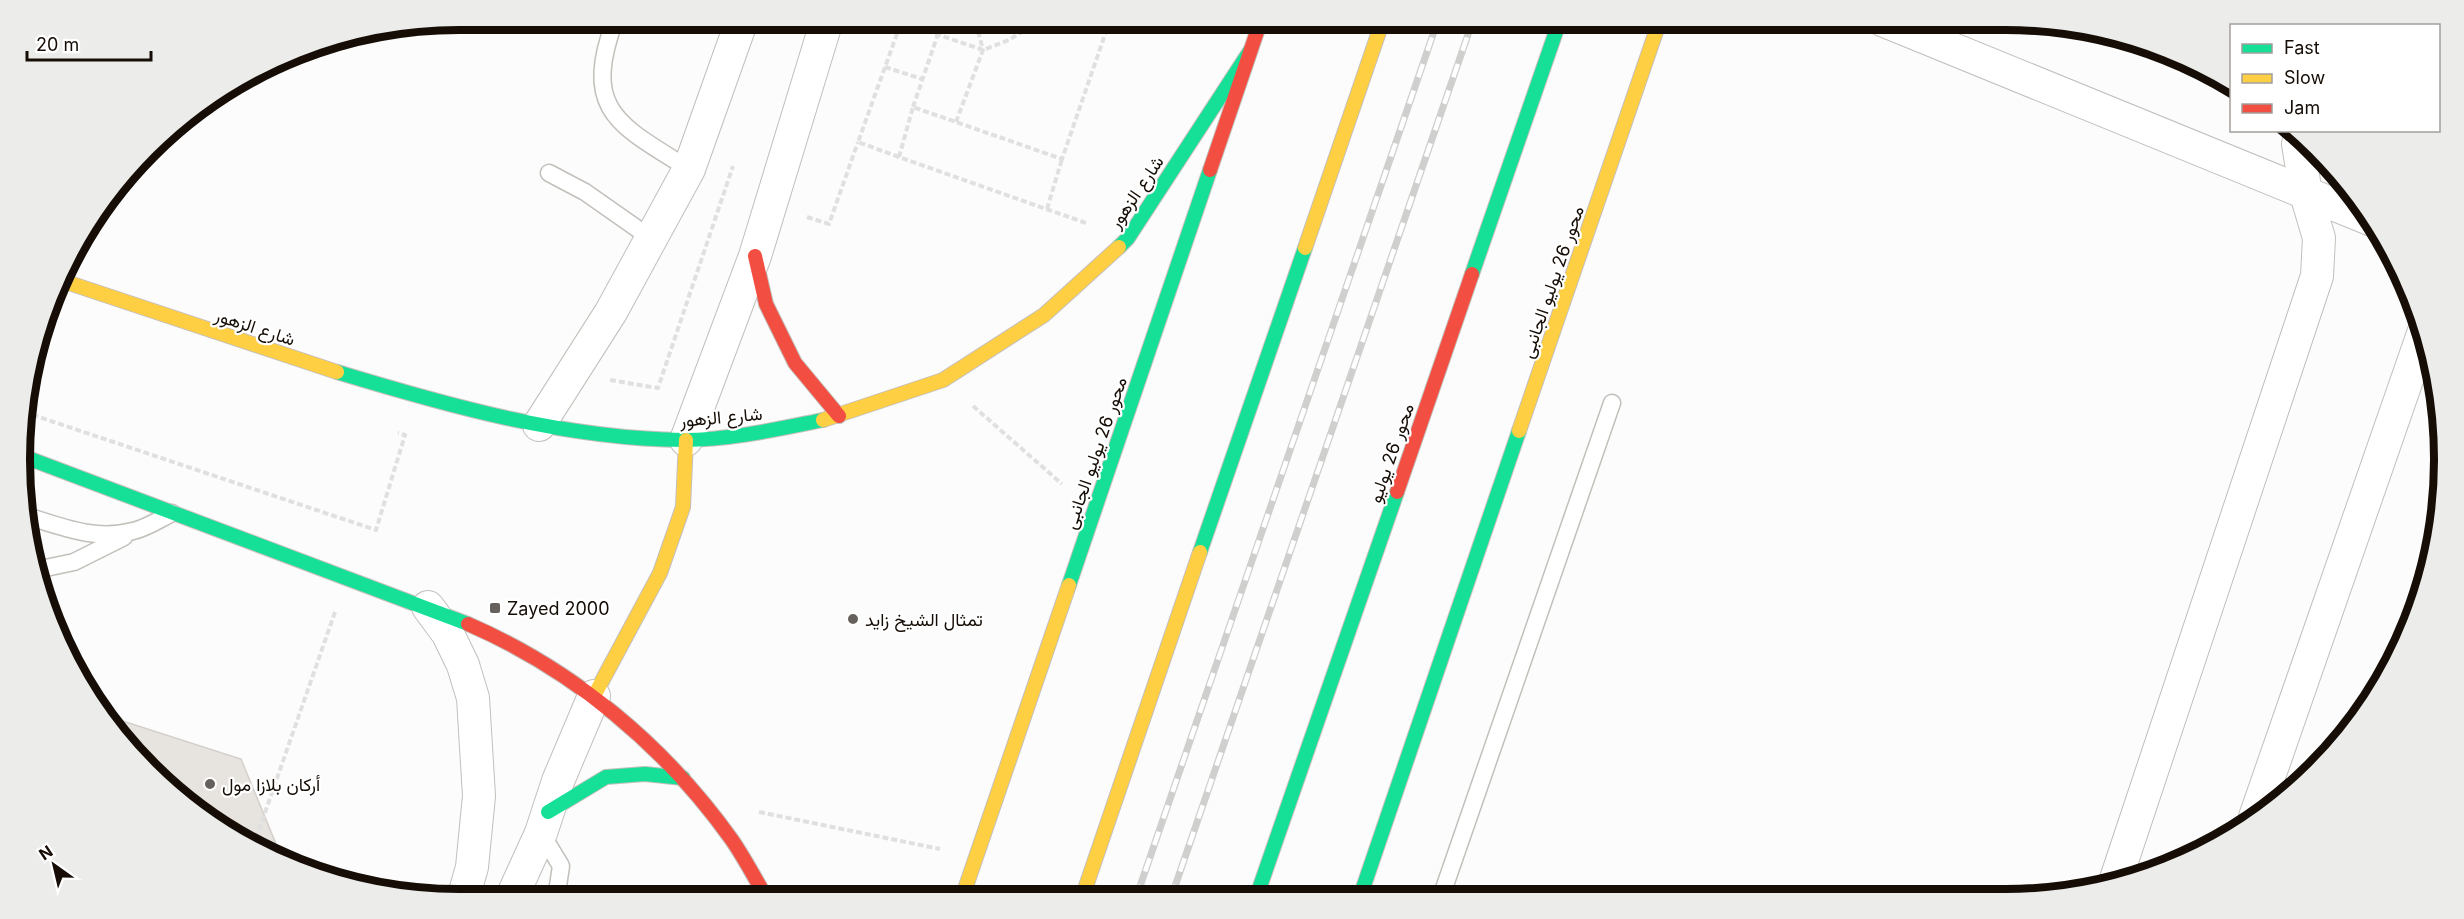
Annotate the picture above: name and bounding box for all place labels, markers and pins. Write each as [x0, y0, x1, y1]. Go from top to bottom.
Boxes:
place label: Zayed 2000 [507, 598, 610, 619]
marker: Zayed 2000 [488, 601, 502, 615]
place label: تمثال الشيخ زايد [865, 609, 983, 632]
marker: تمثال الشيخ زايد [846, 612, 860, 626]
place label: أركان بلازا مول [222, 774, 320, 796]
marker: أركان بلازا مول [203, 777, 217, 791]

